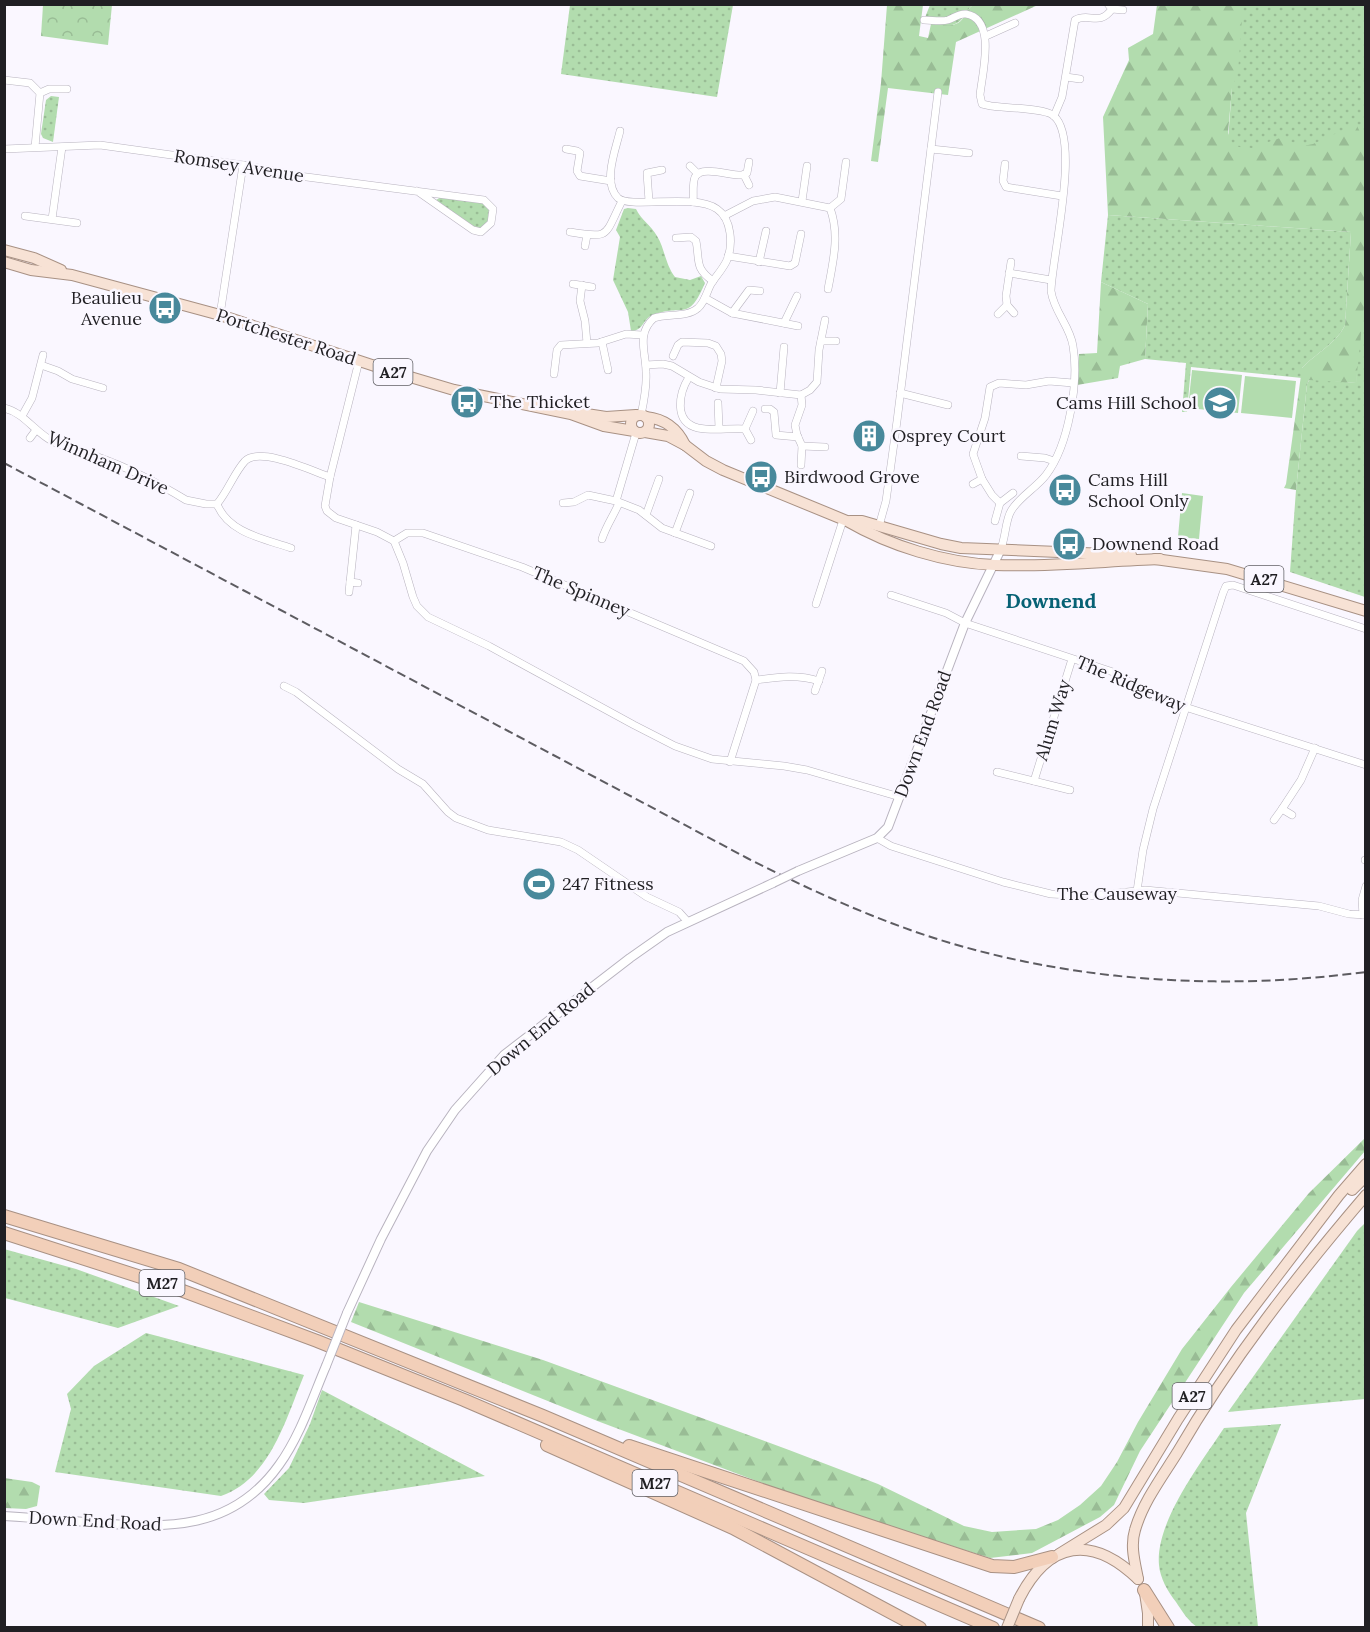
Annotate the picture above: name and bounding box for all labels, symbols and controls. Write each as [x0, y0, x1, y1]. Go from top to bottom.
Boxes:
street label: Romsey Avenue [173, 144, 306, 187]
place label: Beaulieu Avenue [71, 286, 142, 330]
bus stop icon: Beaulieu Avenue [147, 290, 183, 326]
street label: Portchester Road [213, 303, 359, 370]
road number: A27 [374, 359, 412, 385]
bus stop icon: The Thicket [449, 384, 485, 420]
school or university icon: Cams Hill School [1202, 385, 1238, 421]
place label: The Thicket [490, 390, 590, 413]
place label: Cams Hill School [1056, 391, 1197, 414]
building icon: Osprey Court [851, 418, 887, 454]
place label: Osprey Court [892, 424, 1006, 447]
street label: Winnham Drive [44, 426, 173, 500]
bus stop icon: Birdwood Grove [743, 459, 779, 495]
place label: Birdwood Grove [784, 465, 920, 488]
place label: Cams Hill School Only [1088, 468, 1189, 512]
bus stop icon: Cams Hill School Only [1047, 472, 1083, 508]
bus stop icon: Downend Road [1051, 526, 1087, 562]
place label: Downend Road [1092, 532, 1219, 555]
street label: The Spinney [529, 561, 634, 623]
road number: A27 [1244, 566, 1284, 592]
district label: Downend [1006, 588, 1096, 613]
street label: The Ridgeway [1073, 650, 1190, 717]
street label: Down End Road [889, 667, 956, 800]
street label: Alum Way [1029, 676, 1076, 764]
sports icon: 247 Fitness [521, 866, 557, 902]
place label: 247 Fitness [562, 872, 654, 895]
street label: The Causeway [1057, 882, 1178, 905]
street label: Down End Road [482, 977, 599, 1080]
road number: M27 [140, 1270, 184, 1296]
road number: A27 [1172, 1383, 1212, 1409]
road number: M27 [632, 1470, 678, 1496]
street label: Down End Road [28, 1506, 162, 1535]

